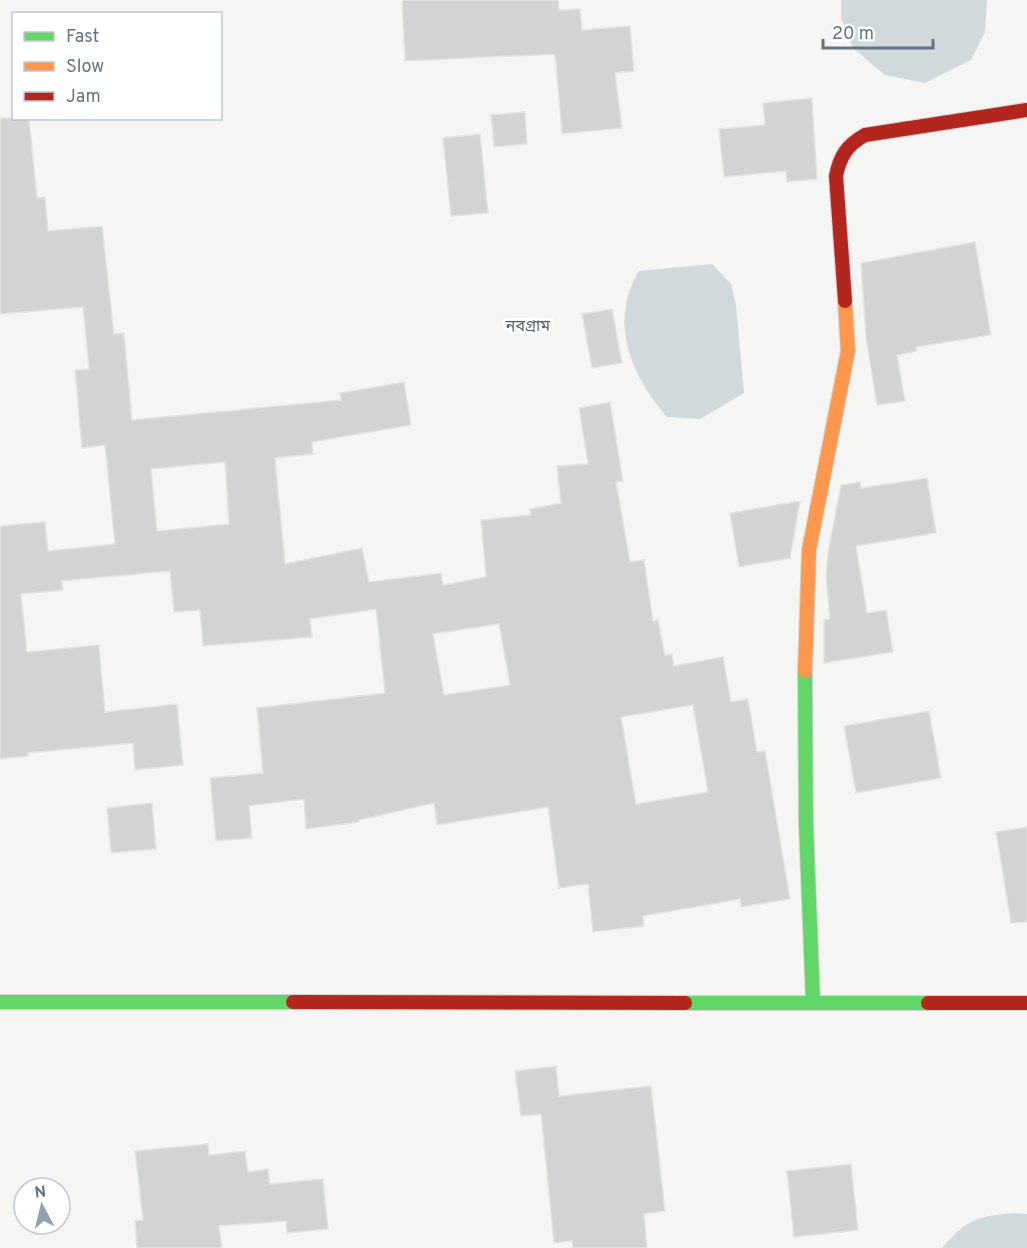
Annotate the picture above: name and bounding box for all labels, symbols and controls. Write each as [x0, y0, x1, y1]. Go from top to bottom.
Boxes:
legend [12, 12, 222, 120]
scale bar [823, 12, 932, 50]
text: 20 m [832, 23, 874, 46]
text: Fast [66, 26, 99, 49]
text: Slow [66, 56, 104, 79]
text: Jam [66, 86, 101, 109]
district label: নবগ্ৰাম [505, 317, 550, 337]
north arrow [12, 1176, 72, 1236]
text: N [33, 1182, 47, 1204]

